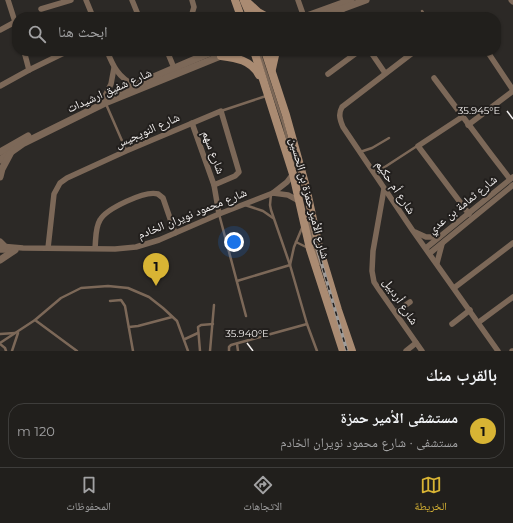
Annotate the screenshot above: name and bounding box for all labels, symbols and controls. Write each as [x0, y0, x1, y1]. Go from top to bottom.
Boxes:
search box [12, 12, 501, 56]
text: ابحث هنا [58, 22, 108, 41]
icon: search [26, 23, 48, 45]
street label: شارع شفيق ارشيدات [64, 65, 154, 116]
text: 35.945°E [458, 104, 501, 117]
street label: شارع النويجيس [112, 109, 182, 152]
street label: شارع سهم [198, 128, 229, 176]
street label: شارع الأمير حمزة بن الحسين [286, 136, 333, 260]
street label: شارع أم حكيم [372, 157, 420, 217]
street label: شارع ثمامة بن عدي [424, 171, 502, 239]
street label: شارع محمود نويران الخادم [135, 184, 249, 243]
your location [224, 232, 244, 252]
pin: 1 [143, 253, 169, 286]
street label: شارع أردبيل [379, 275, 422, 328]
text: 35.940°E [225, 327, 269, 340]
text: بالقرب منك [426, 365, 497, 385]
text: مستشفى الأمير حمزة [340, 408, 458, 427]
text: 120 m [17, 423, 55, 439]
text: 1 [480, 423, 486, 439]
text: مستشفى · شارع محمود نويران الخادم [280, 434, 458, 450]
tab: المحفوظات [66, 474, 111, 517]
tab: الاتجاهات [243, 474, 282, 517]
tab: الخريطة [414, 474, 447, 517]

